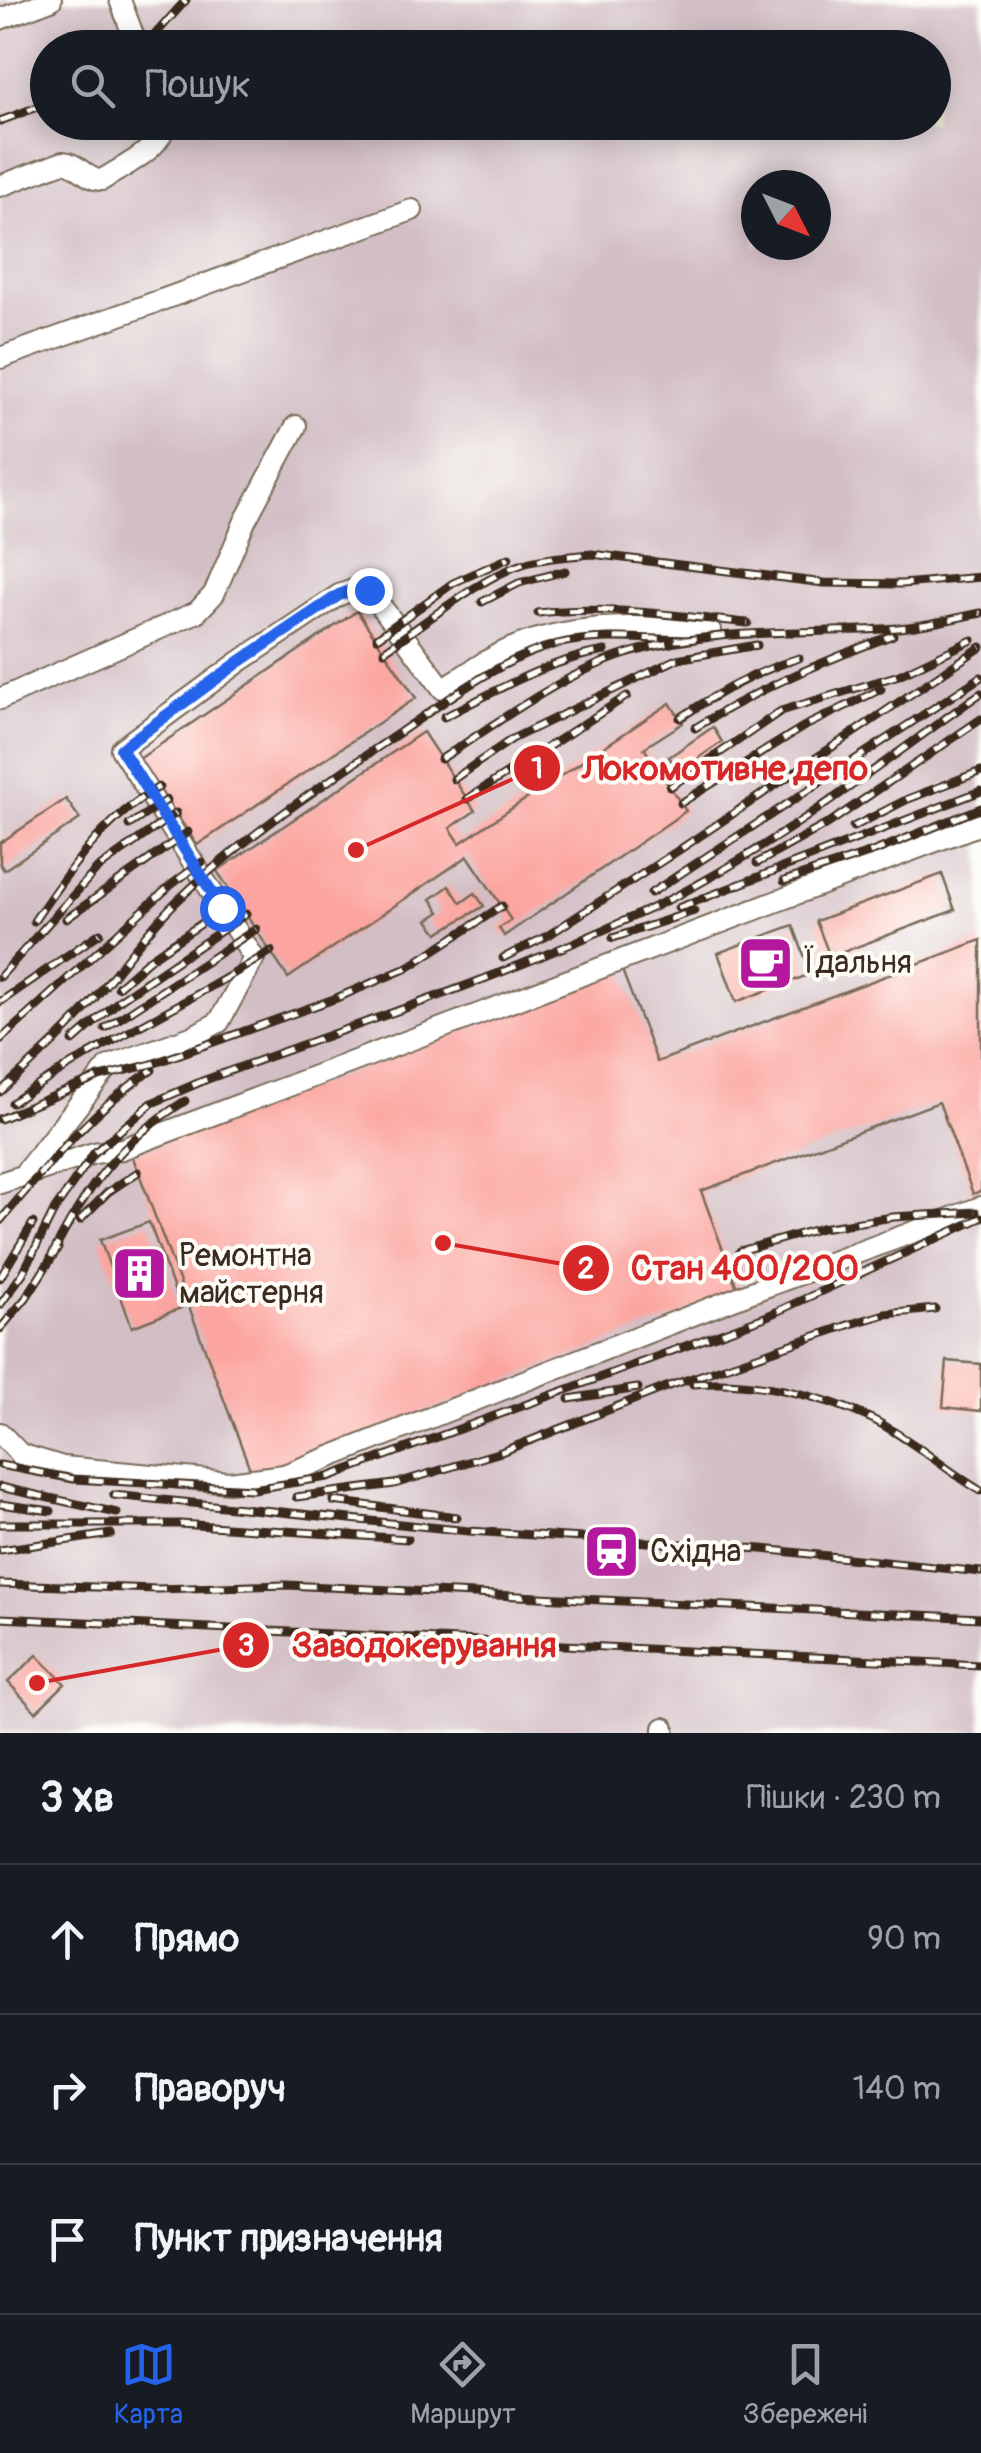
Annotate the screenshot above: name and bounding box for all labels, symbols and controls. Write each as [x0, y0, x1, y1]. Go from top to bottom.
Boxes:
search box [30, 30, 951, 140]
icon: search [65, 58, 120, 113]
text: Пошук [145, 61, 251, 109]
north arrow [741, 170, 831, 260]
route end [347, 568, 393, 614]
callout: Локомотивне депо [512, 735, 888, 800]
text: Локомотивне депо [581, 747, 868, 791]
text: 1 [531, 750, 543, 787]
route start [200, 886, 246, 932]
cafe icon: Їдальня [735, 933, 795, 993]
place label: Їдальня [804, 943, 912, 983]
callout: Стан 400/200 [561, 1235, 879, 1300]
place label: Ремонтна майстерня [179, 1236, 324, 1313]
building icon: Ремонтна майстерня [110, 1244, 170, 1304]
text: Стан 400/200 [631, 1247, 859, 1291]
text: 2 [578, 1250, 594, 1287]
station icon: Східна [581, 1522, 641, 1582]
place label: Східна [650, 1532, 742, 1572]
callout: Заводокерування [221, 1612, 576, 1677]
text: Заводокерування [292, 1624, 556, 1668]
text: 3 [238, 1627, 254, 1664]
text: 3 хв [40, 1772, 114, 1824]
text: Пішки · 230 m [746, 1778, 941, 1818]
icon: ahead [40, 1912, 95, 1967]
text: Прямо [135, 1915, 239, 1963]
text: 90 m [867, 1919, 941, 1959]
icon: right [40, 2062, 95, 2117]
text: Праворуч [135, 2065, 286, 2113]
text: 140 m [853, 2069, 941, 2109]
icon: arrive [40, 2212, 95, 2267]
text: Пункт призначення [135, 2215, 443, 2263]
tab: Карта [114, 2337, 183, 2432]
tab: Маршрут [410, 2337, 516, 2432]
tab: Збережені [743, 2337, 867, 2432]

